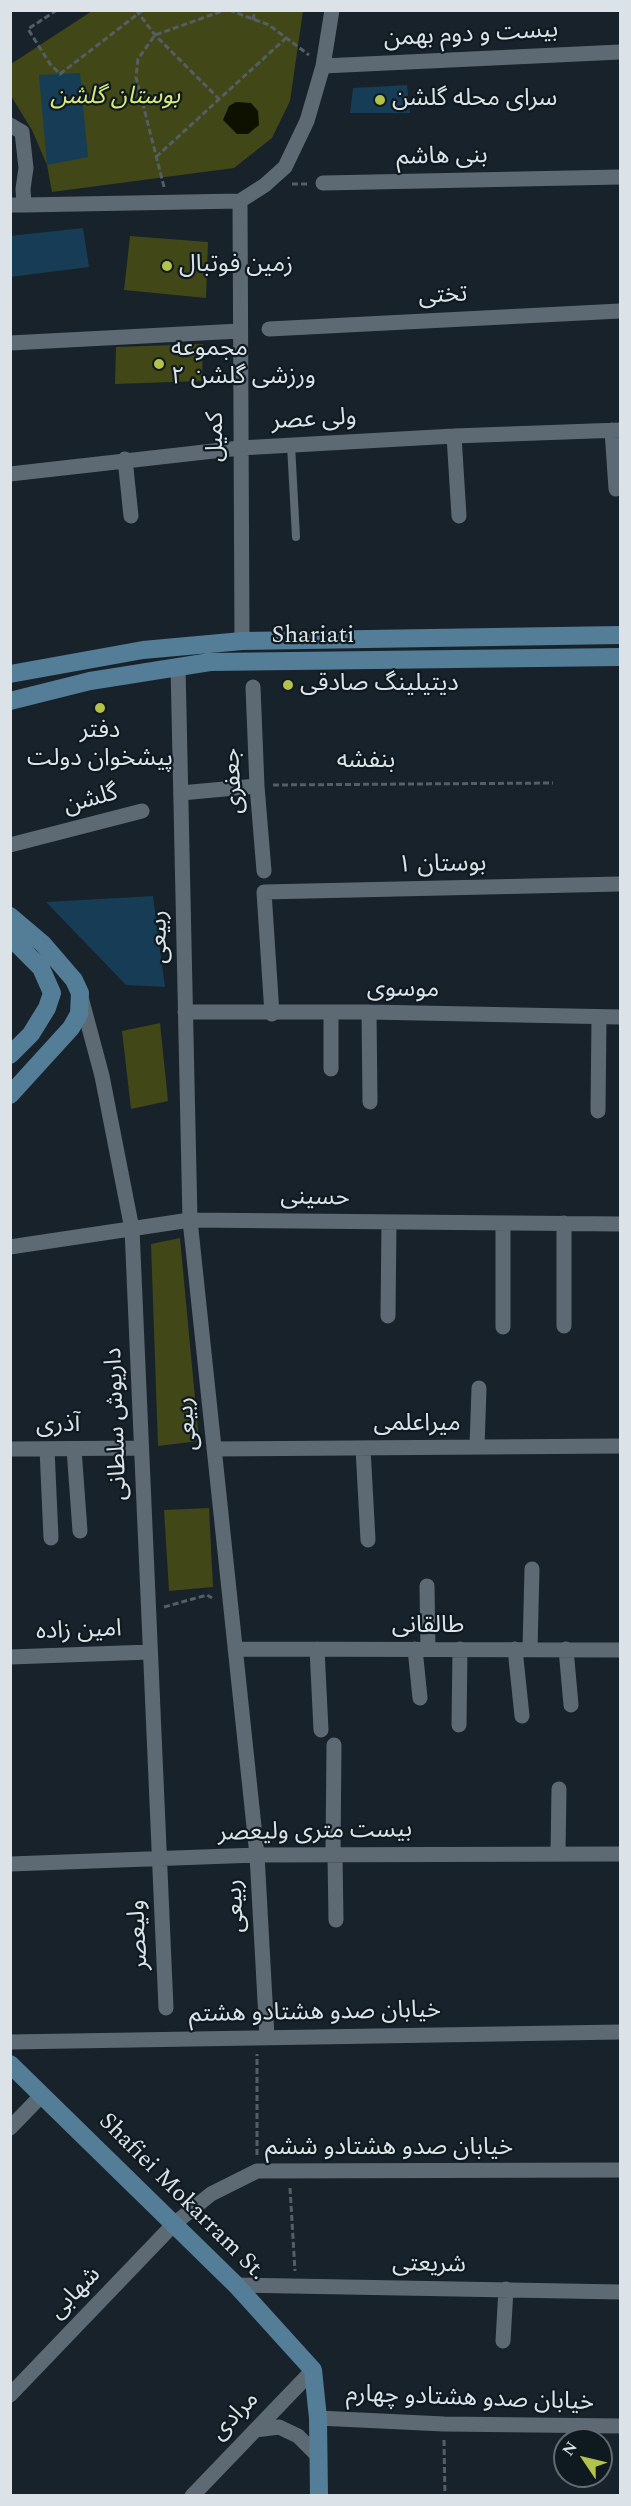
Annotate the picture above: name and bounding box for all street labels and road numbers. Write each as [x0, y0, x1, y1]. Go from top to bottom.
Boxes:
street label: بیست و دوم بهمن [383, 17, 559, 55]
street label: بنی هاشم [396, 143, 488, 173]
street label: تختی [418, 281, 468, 313]
street label: ولی عصر [271, 404, 357, 438]
street label: کمیل [203, 412, 231, 462]
street label: Shariati [271, 623, 355, 651]
street label: جعفری [219, 747, 251, 815]
street label: بنفشه [337, 748, 395, 776]
street label: گلشن [61, 780, 121, 822]
street label: بوستان ۱ [397, 851, 487, 881]
street label: ربیعی [146, 910, 176, 964]
street label: موسوی [367, 976, 439, 1006]
street label: حسینی [280, 1184, 350, 1214]
street label: داریوش سلطانی [101, 1347, 135, 1501]
street label: ربیعی [172, 1396, 206, 1452]
street label: میراعلمی [374, 1411, 460, 1439]
street label: آذری [36, 1412, 80, 1440]
street label: طالقانی [392, 1613, 464, 1641]
street label: امین زاده [36, 1616, 122, 1648]
street label: بیست متری ولیعصر [218, 1817, 412, 1849]
street label: ربیعی [221, 1878, 253, 1934]
street label: ولیعصر [124, 1899, 156, 1971]
street label: خیابان صدو هشتادو هشتم [189, 1997, 441, 2031]
street label: Shafiei Mokarram St. [91, 2108, 271, 2288]
street label: خیابان صدو هشتادو ششم [265, 2135, 513, 2163]
street label: شریعتی [392, 2251, 466, 2281]
street label: شهابی [44, 2262, 108, 2326]
street label: خیابان صدو هشتادو چهارم [345, 2381, 595, 2419]
street label: مرادی [206, 2387, 266, 2447]

